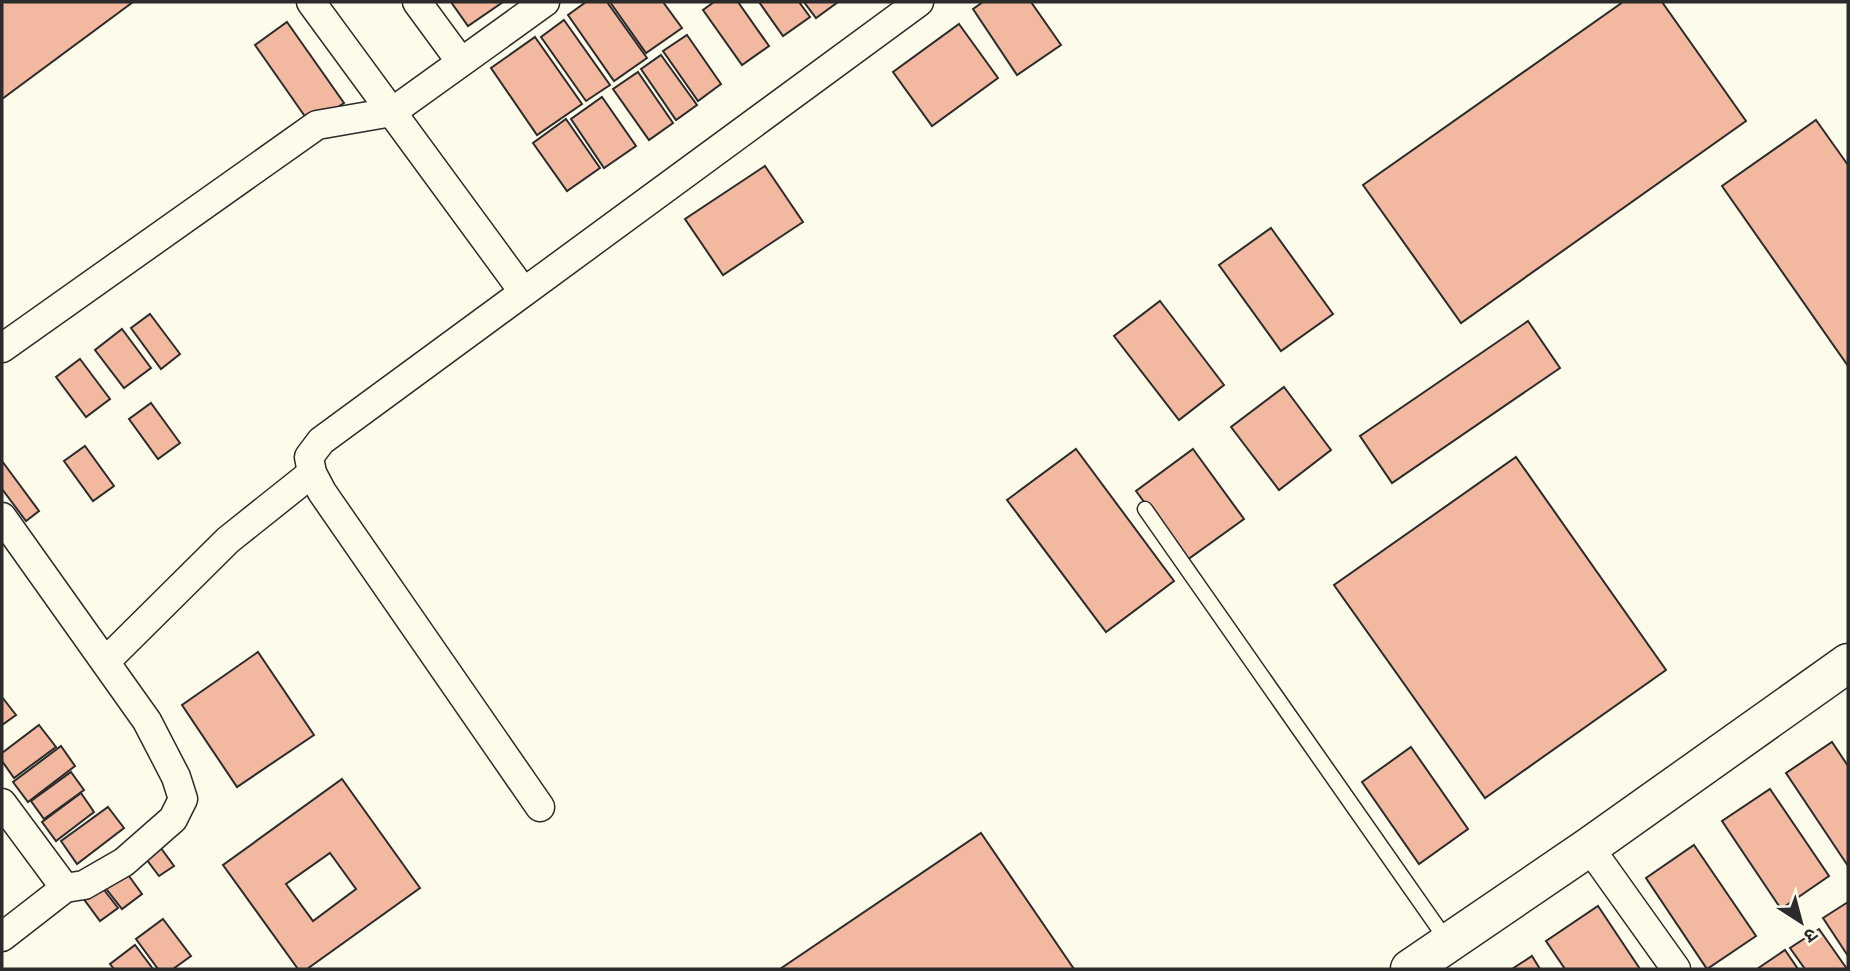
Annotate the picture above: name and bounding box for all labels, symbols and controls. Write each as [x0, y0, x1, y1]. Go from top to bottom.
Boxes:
north arrow [1766, 887, 1836, 957]
text: उ [1799, 923, 1823, 949]

